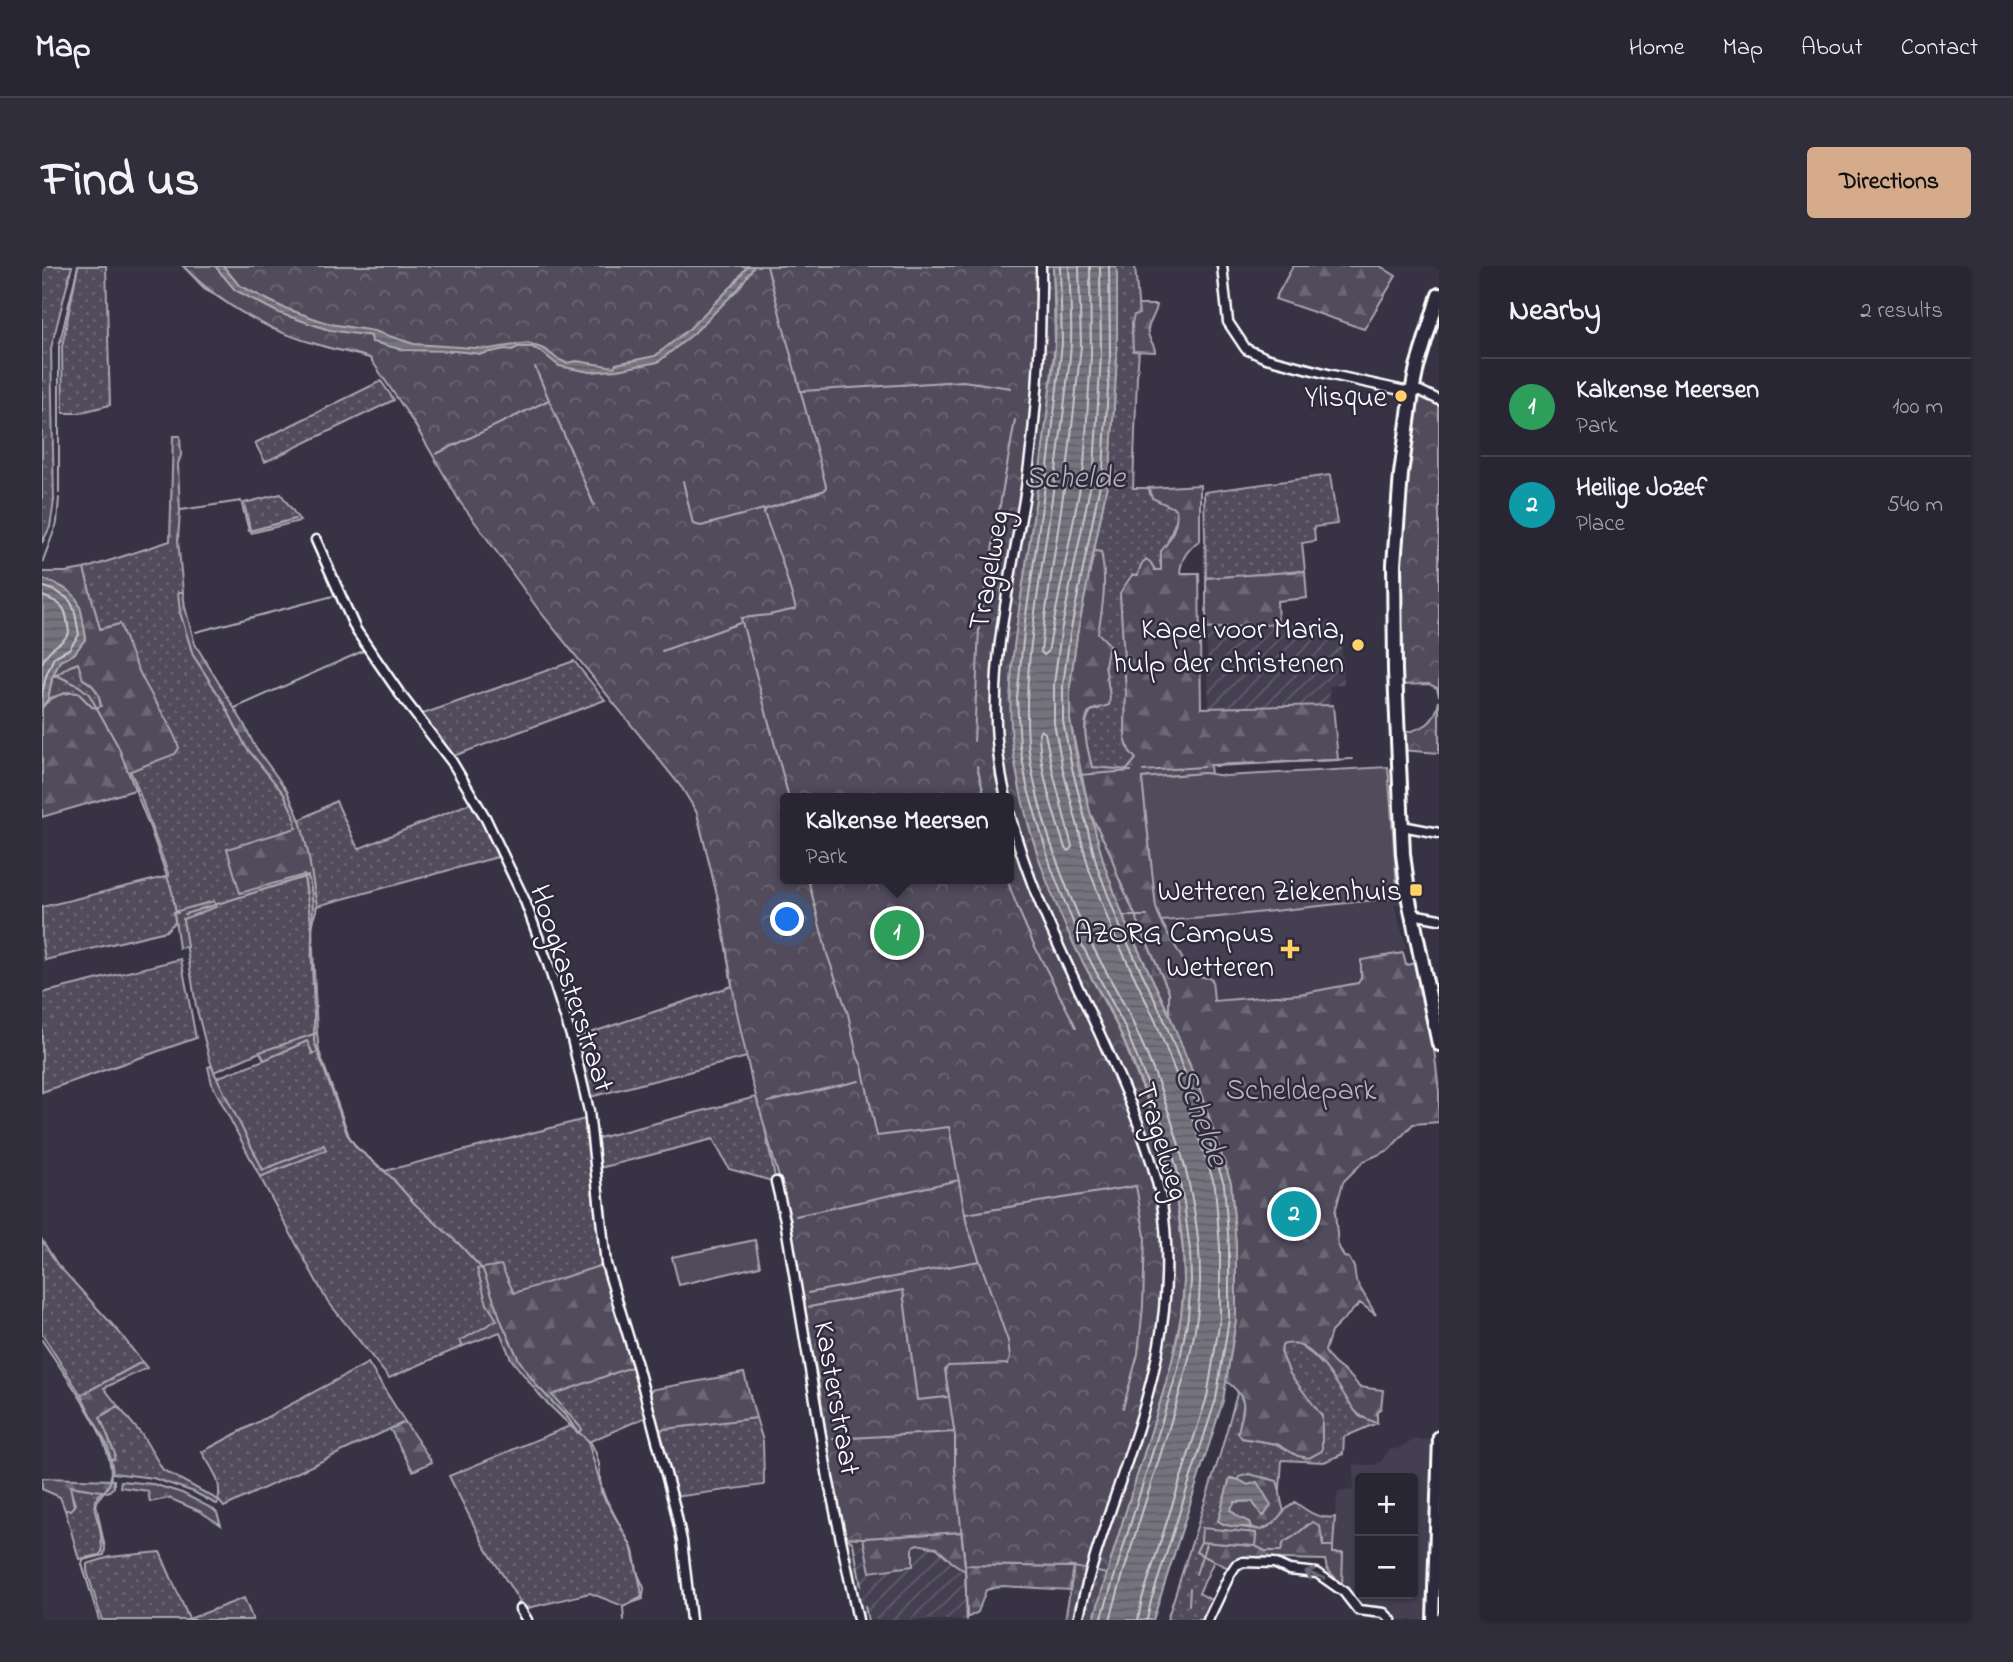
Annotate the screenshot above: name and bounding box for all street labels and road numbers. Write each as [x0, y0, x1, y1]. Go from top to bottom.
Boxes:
street label: Tragelweg [959, 507, 1023, 634]
street label: Hoogkasterstraat [516, 880, 624, 1098]
street label: Tragelweg [1121, 1077, 1199, 1206]
street label: Kasterstraat [800, 1318, 870, 1479]

